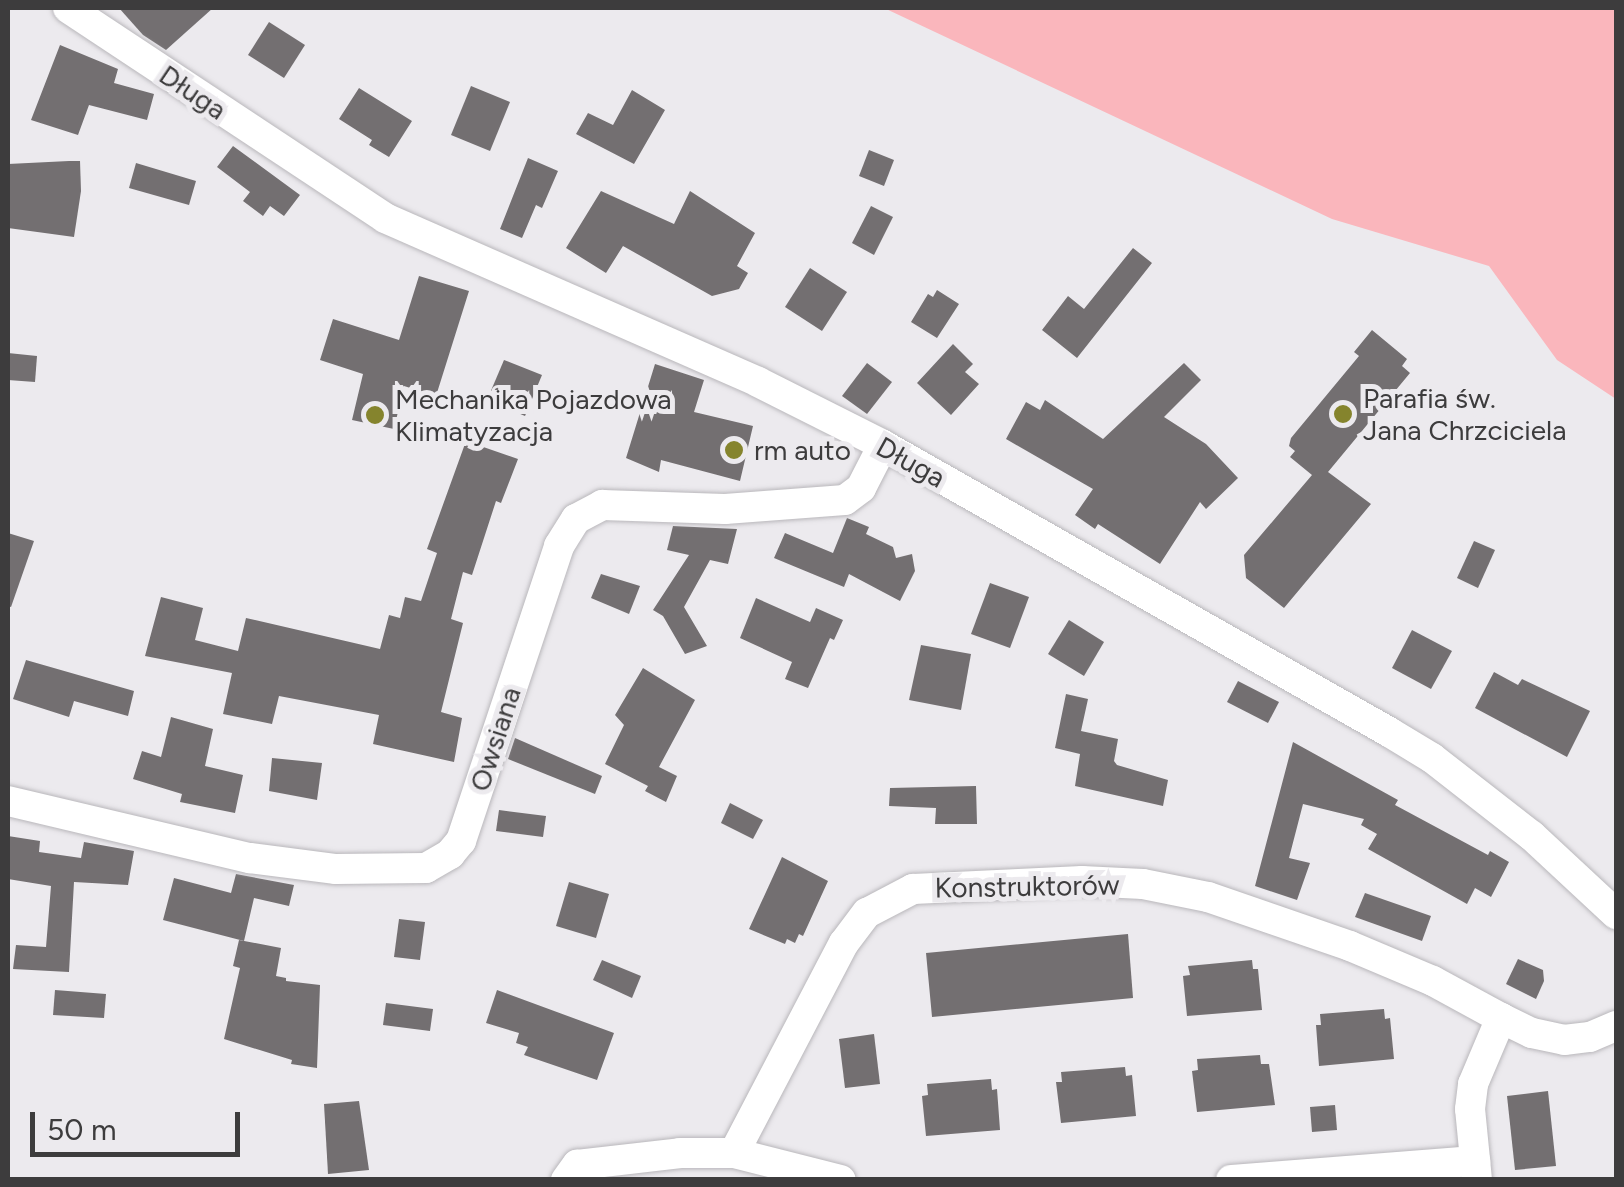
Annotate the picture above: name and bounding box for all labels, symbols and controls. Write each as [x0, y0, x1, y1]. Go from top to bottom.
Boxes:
street label: Długa [153, 58, 233, 126]
place label: Parafia św. Jana Chrzciciela [1363, 381, 1567, 447]
place label: Mechanika Pojazdowa Klimatyzacja [395, 382, 672, 448]
marker: Parafia św. Jana Chrzciciela [1332, 403, 1354, 425]
marker: Mechanika Pojazdowa Klimatyzacja [364, 404, 386, 426]
street label: Długa [871, 429, 951, 495]
place label: rm auto [754, 433, 851, 467]
marker: rm auto [723, 439, 745, 461]
street label: Owsiana [462, 683, 528, 795]
street label: Konstruktorów [934, 868, 1120, 904]
scale bar [35, 1092, 245, 1154]
text: 50 m [47, 1111, 116, 1148]

